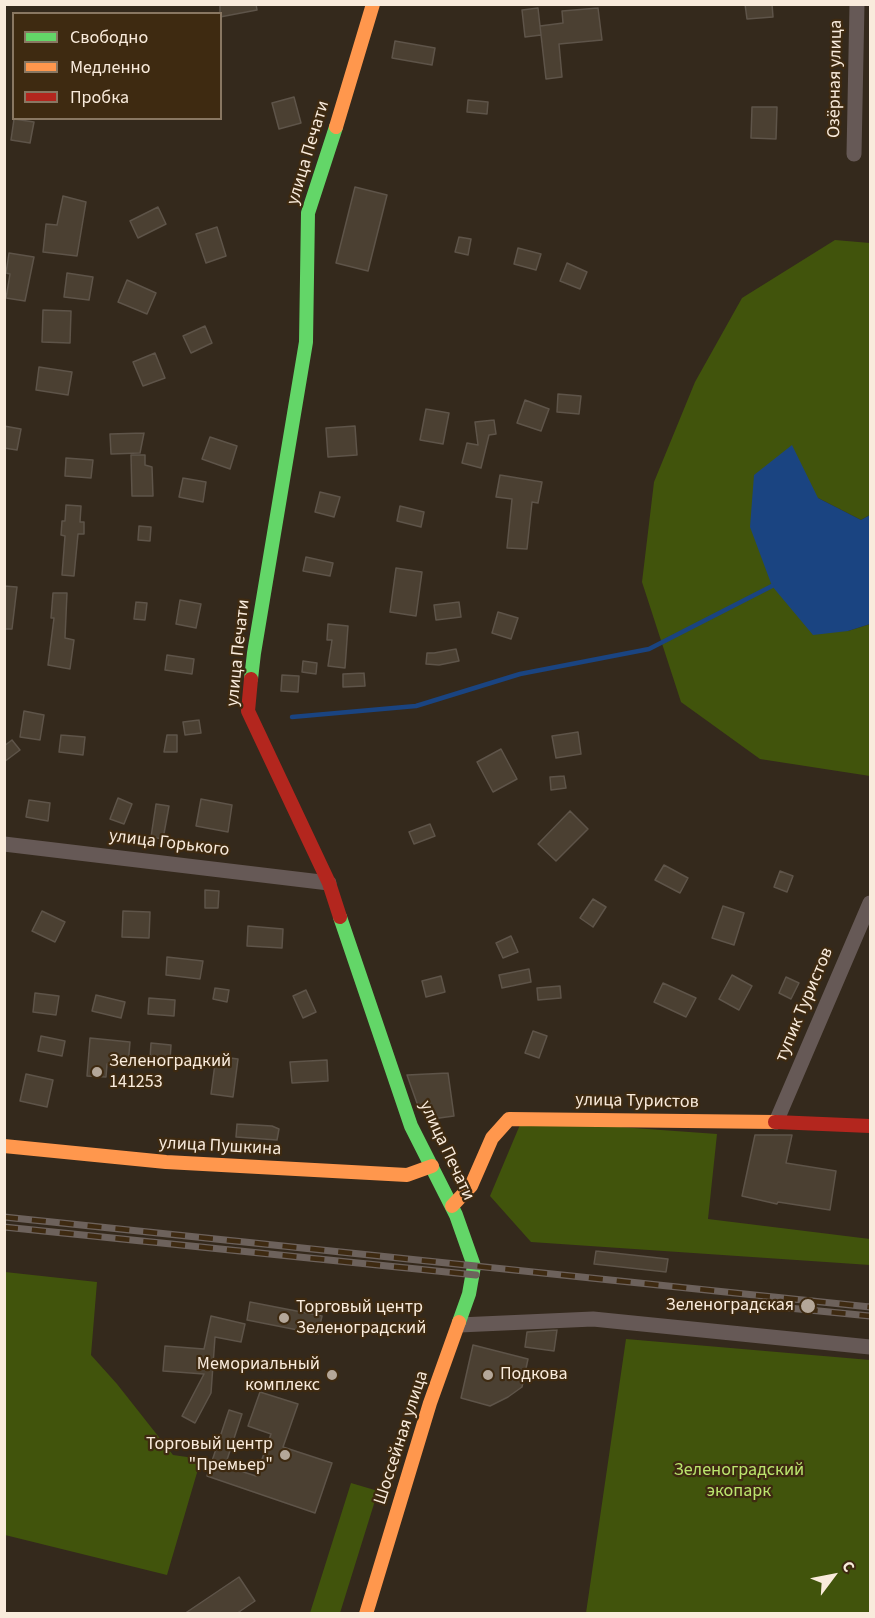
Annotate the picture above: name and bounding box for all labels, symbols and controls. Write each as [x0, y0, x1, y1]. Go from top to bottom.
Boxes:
legend [12, 12, 222, 120]
street label: Озёрная улица [824, 20, 848, 138]
text: Свободно [70, 25, 148, 50]
text: Медленно [70, 55, 150, 80]
text: Пробка [70, 85, 129, 110]
street label: улица Печати [283, 98, 335, 208]
street label: улица Печати [223, 598, 255, 708]
street label: улица Горького [108, 826, 230, 862]
street label: тупик Туристов [771, 945, 839, 1065]
place label: Зеленоградкий 141253 [109, 1051, 231, 1094]
marker: Зеленоградкий 141253 [90, 1065, 104, 1079]
street label: улица Туристов [575, 1090, 699, 1114]
street label: улица Печати [413, 1098, 479, 1204]
street label: улица Пушкина [158, 1133, 282, 1161]
place label: Зеленоградская [666, 1295, 794, 1317]
place label: Торговый центр Зеленоградский [296, 1297, 426, 1340]
marker: Зеленоградская [799, 1297, 817, 1315]
marker: Торговый центр Зеленоградский [277, 1311, 291, 1325]
place label: Мемориальный комплекс [197, 1354, 320, 1396]
place label: Подкова [500, 1364, 568, 1386]
marker: Мемориальный комплекс [325, 1368, 339, 1382]
street label: Шоссейная улица [370, 1368, 434, 1508]
marker: Подкова [481, 1368, 495, 1382]
place label: Торговый центр "Премьер" [146, 1434, 273, 1476]
marker: Торговый центр "Премьер" [278, 1448, 292, 1462]
park label: Зеленоградский экопарк [674, 1460, 804, 1502]
north arrow [803, 1546, 863, 1606]
text: С [836, 1557, 860, 1576]

